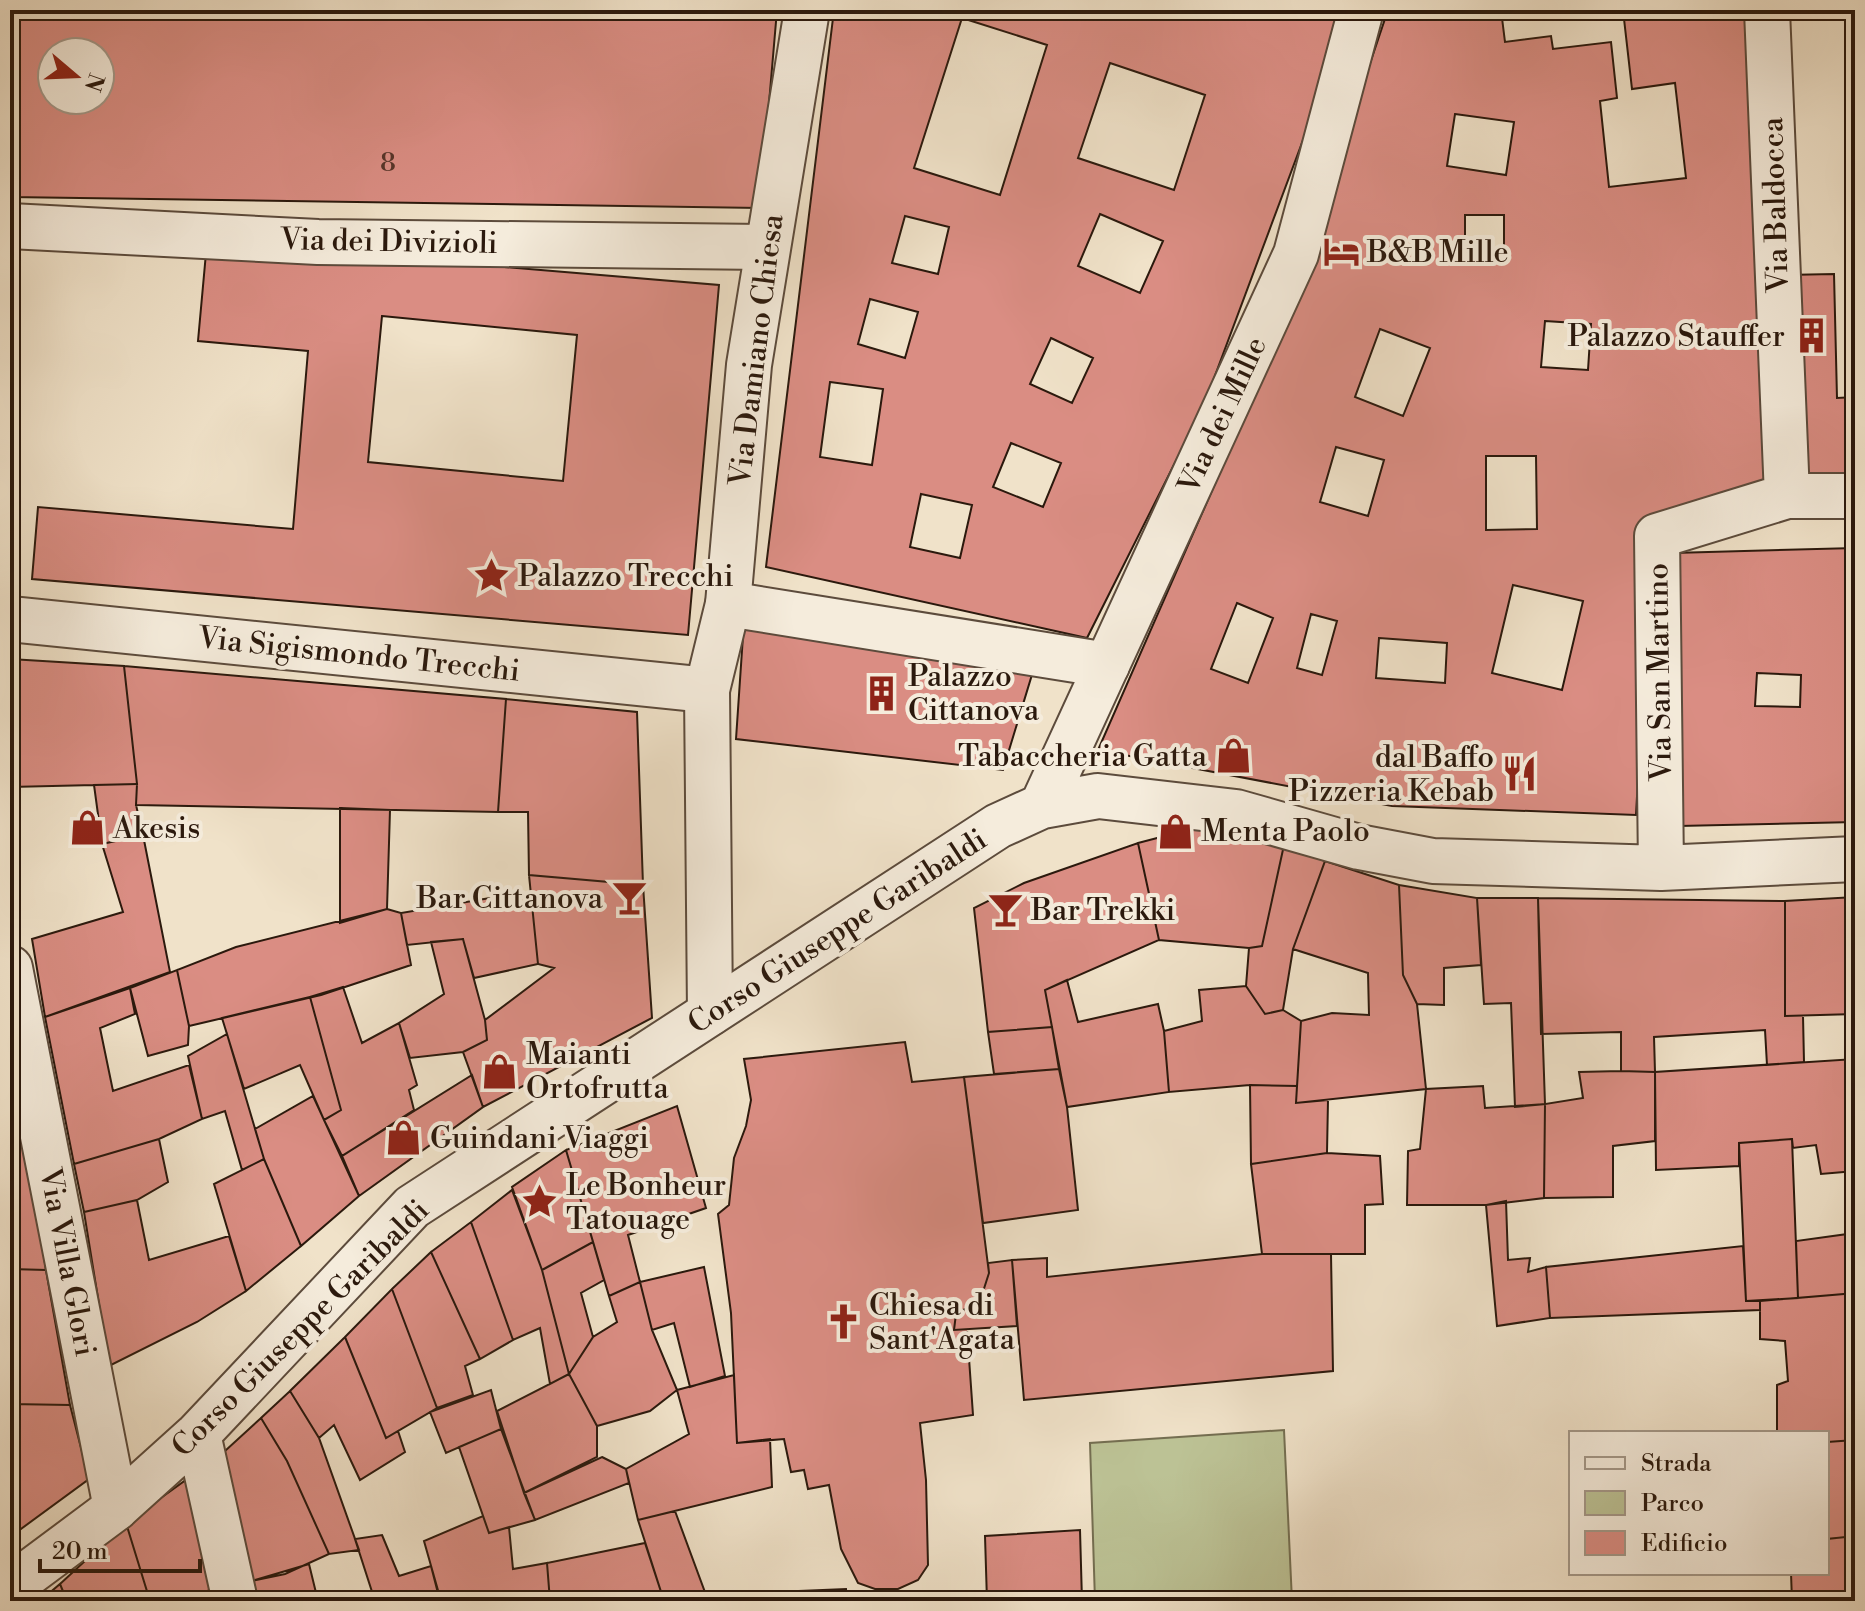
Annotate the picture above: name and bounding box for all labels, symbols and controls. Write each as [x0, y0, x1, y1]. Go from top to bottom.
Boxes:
north arrow [36, 36, 116, 116]
text: N [78, 69, 109, 95]
street label: Via Baldocca [1754, 116, 1798, 294]
house number: 8 [380, 147, 396, 179]
street label: Via Damiano Chiesa [721, 211, 793, 489]
street label: Via dei Divizioli [279, 221, 498, 263]
hotel icon: B&B Mille [1322, 233, 1360, 271]
place label: B&B Mille [1366, 234, 1509, 272]
building icon: Palazzo Stauffer [1792, 317, 1830, 355]
place label: Palazzo Stauffer [1567, 318, 1785, 356]
street label: Via dei Mille [1170, 331, 1276, 501]
place icon: Palazzo Trecchi [473, 557, 511, 595]
place label: Palazzo Trecchi [518, 558, 734, 596]
street label: Via San Martino [1639, 563, 1681, 782]
street label: Via Sigismondo Trecchi [195, 619, 522, 691]
place label: Palazzo Cittanova [908, 658, 1040, 730]
building icon: Palazzo Cittanova [863, 674, 901, 712]
shop icon: Tabaccheria Gatta [1214, 737, 1252, 775]
place label: Tabaccheria Gatta [958, 738, 1208, 776]
place label: dal Baffo Pizzeria Kebab [1289, 739, 1494, 811]
restaurant icon: dal Baffo Pizzeria Kebab [1501, 755, 1539, 793]
shop icon: Akesis [68, 809, 106, 847]
place label: Akesis [112, 810, 200, 848]
shop icon: Menta Paolo [1156, 812, 1194, 850]
place label: Menta Paolo [1201, 813, 1370, 851]
street label: Corso Giuseppe Garibaldi [681, 821, 994, 1043]
bar icon: Bar Cittanova [610, 879, 648, 917]
place label: Bar Cittanova [415, 880, 604, 918]
bar icon: Bar Trekki [986, 891, 1024, 929]
place label: Bar Trekki [1030, 892, 1175, 930]
place label: Maianti Ortofrutta [526, 1036, 669, 1108]
shop icon: Maianti Ortofrutta [481, 1052, 519, 1090]
shop icon: Guindani Viaggi [385, 1119, 423, 1157]
place label: Guindani Viaggi [430, 1120, 649, 1158]
street label: Via Villa Glori [30, 1164, 104, 1360]
place label: Le Bonheur Tatouage [566, 1167, 726, 1239]
place icon: Le Bonheur Tatouage [521, 1183, 559, 1221]
street label: Corso Giuseppe Garibaldi [164, 1192, 438, 1465]
place label: Chiesa di Sant'Agata [869, 1287, 1016, 1359]
church icon: Chiesa di Sant'Agata [824, 1303, 862, 1341]
legend [1569, 1431, 1829, 1575]
text: Strada [1641, 1449, 1712, 1479]
text: Parco [1641, 1489, 1704, 1519]
scale bar [40, 1523, 200, 1573]
text: Edificio [1641, 1529, 1727, 1559]
text: 20 m [52, 1537, 108, 1567]

